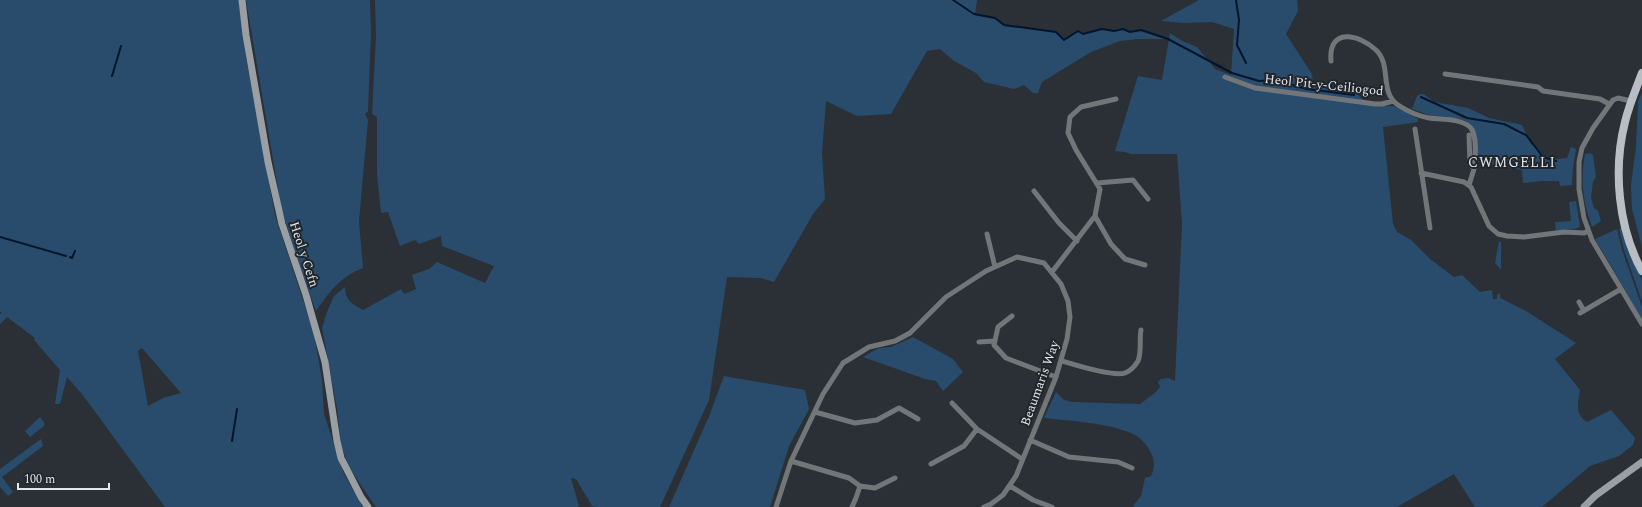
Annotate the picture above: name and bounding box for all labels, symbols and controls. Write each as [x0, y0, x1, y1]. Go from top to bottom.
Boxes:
street label: Heol Pit-y-Ceiliogod [1263, 69, 1384, 101]
district label: CWMGELLI [1468, 152, 1556, 173]
street label: Heol y Cefn [284, 219, 324, 290]
street label: Beaumaris Way [1015, 337, 1065, 429]
scale bar [18, 465, 109, 491]
text: 100 m [24, 470, 55, 489]

